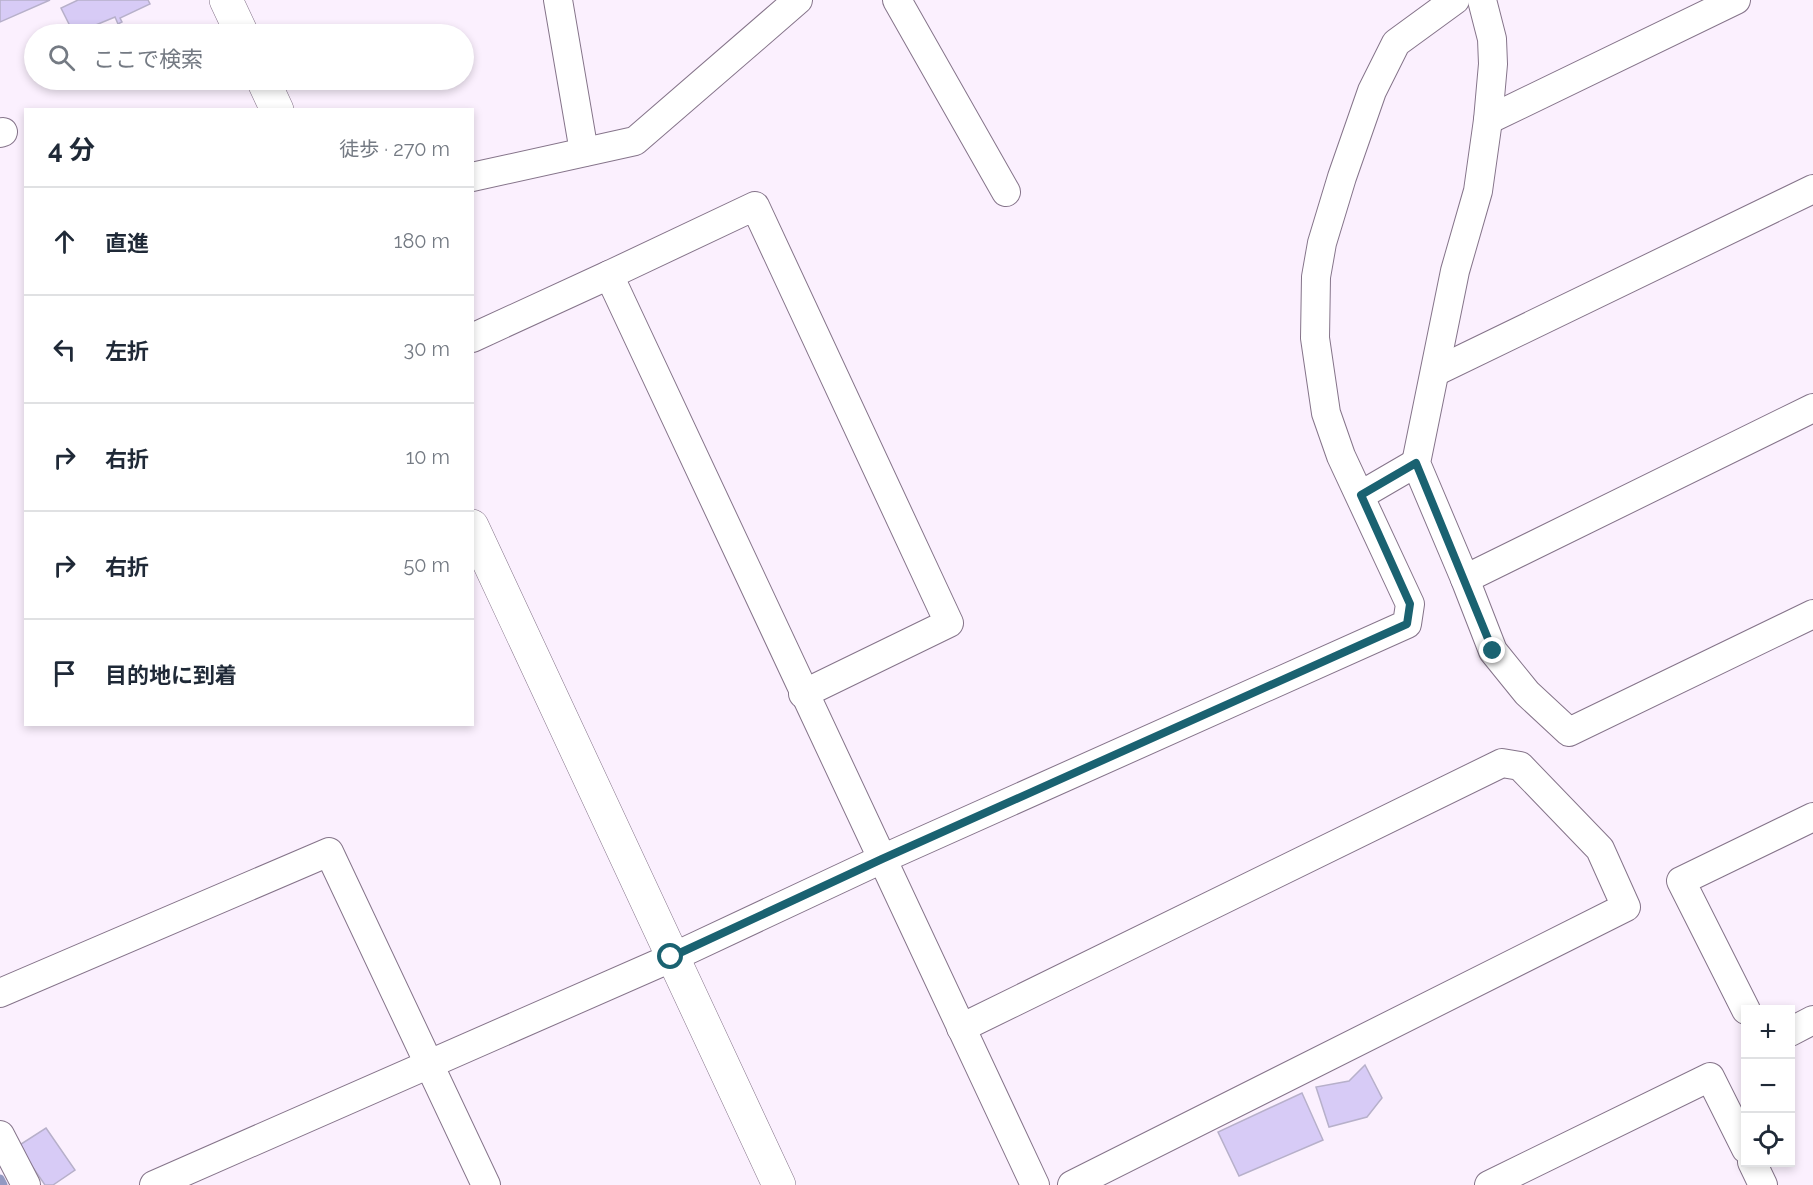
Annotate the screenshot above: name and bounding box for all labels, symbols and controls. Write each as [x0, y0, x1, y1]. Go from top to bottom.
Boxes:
search box [24, 24, 474, 90]
icon: search [45, 41, 78, 74]
text: ここで検索 [93, 46, 203, 72]
text: 4 分 [48, 135, 95, 165]
text: 徒歩 · 270 m [339, 137, 450, 161]
icon: ahead [48, 225, 81, 258]
text: 180 m [394, 229, 450, 253]
text: 直進 [105, 230, 149, 256]
icon: left [48, 333, 81, 366]
text: 30 m [404, 337, 450, 361]
text: 左折 [105, 338, 149, 364]
icon: right [48, 441, 81, 474]
text: 10 m [406, 445, 450, 469]
text: 右折 [105, 446, 149, 472]
icon: right [48, 549, 81, 582]
text: 50 m [403, 553, 450, 577]
text: 右折 [105, 554, 149, 580]
route end [1479, 637, 1505, 663]
icon: arrive [48, 657, 81, 690]
text: 目的地に到着 [105, 662, 237, 688]
route start [657, 943, 683, 969]
map controls [1741, 1005, 1795, 1167]
button: + [1741, 1005, 1795, 1059]
button: − [1741, 1059, 1795, 1113]
button: locate [1741, 1113, 1795, 1167]

